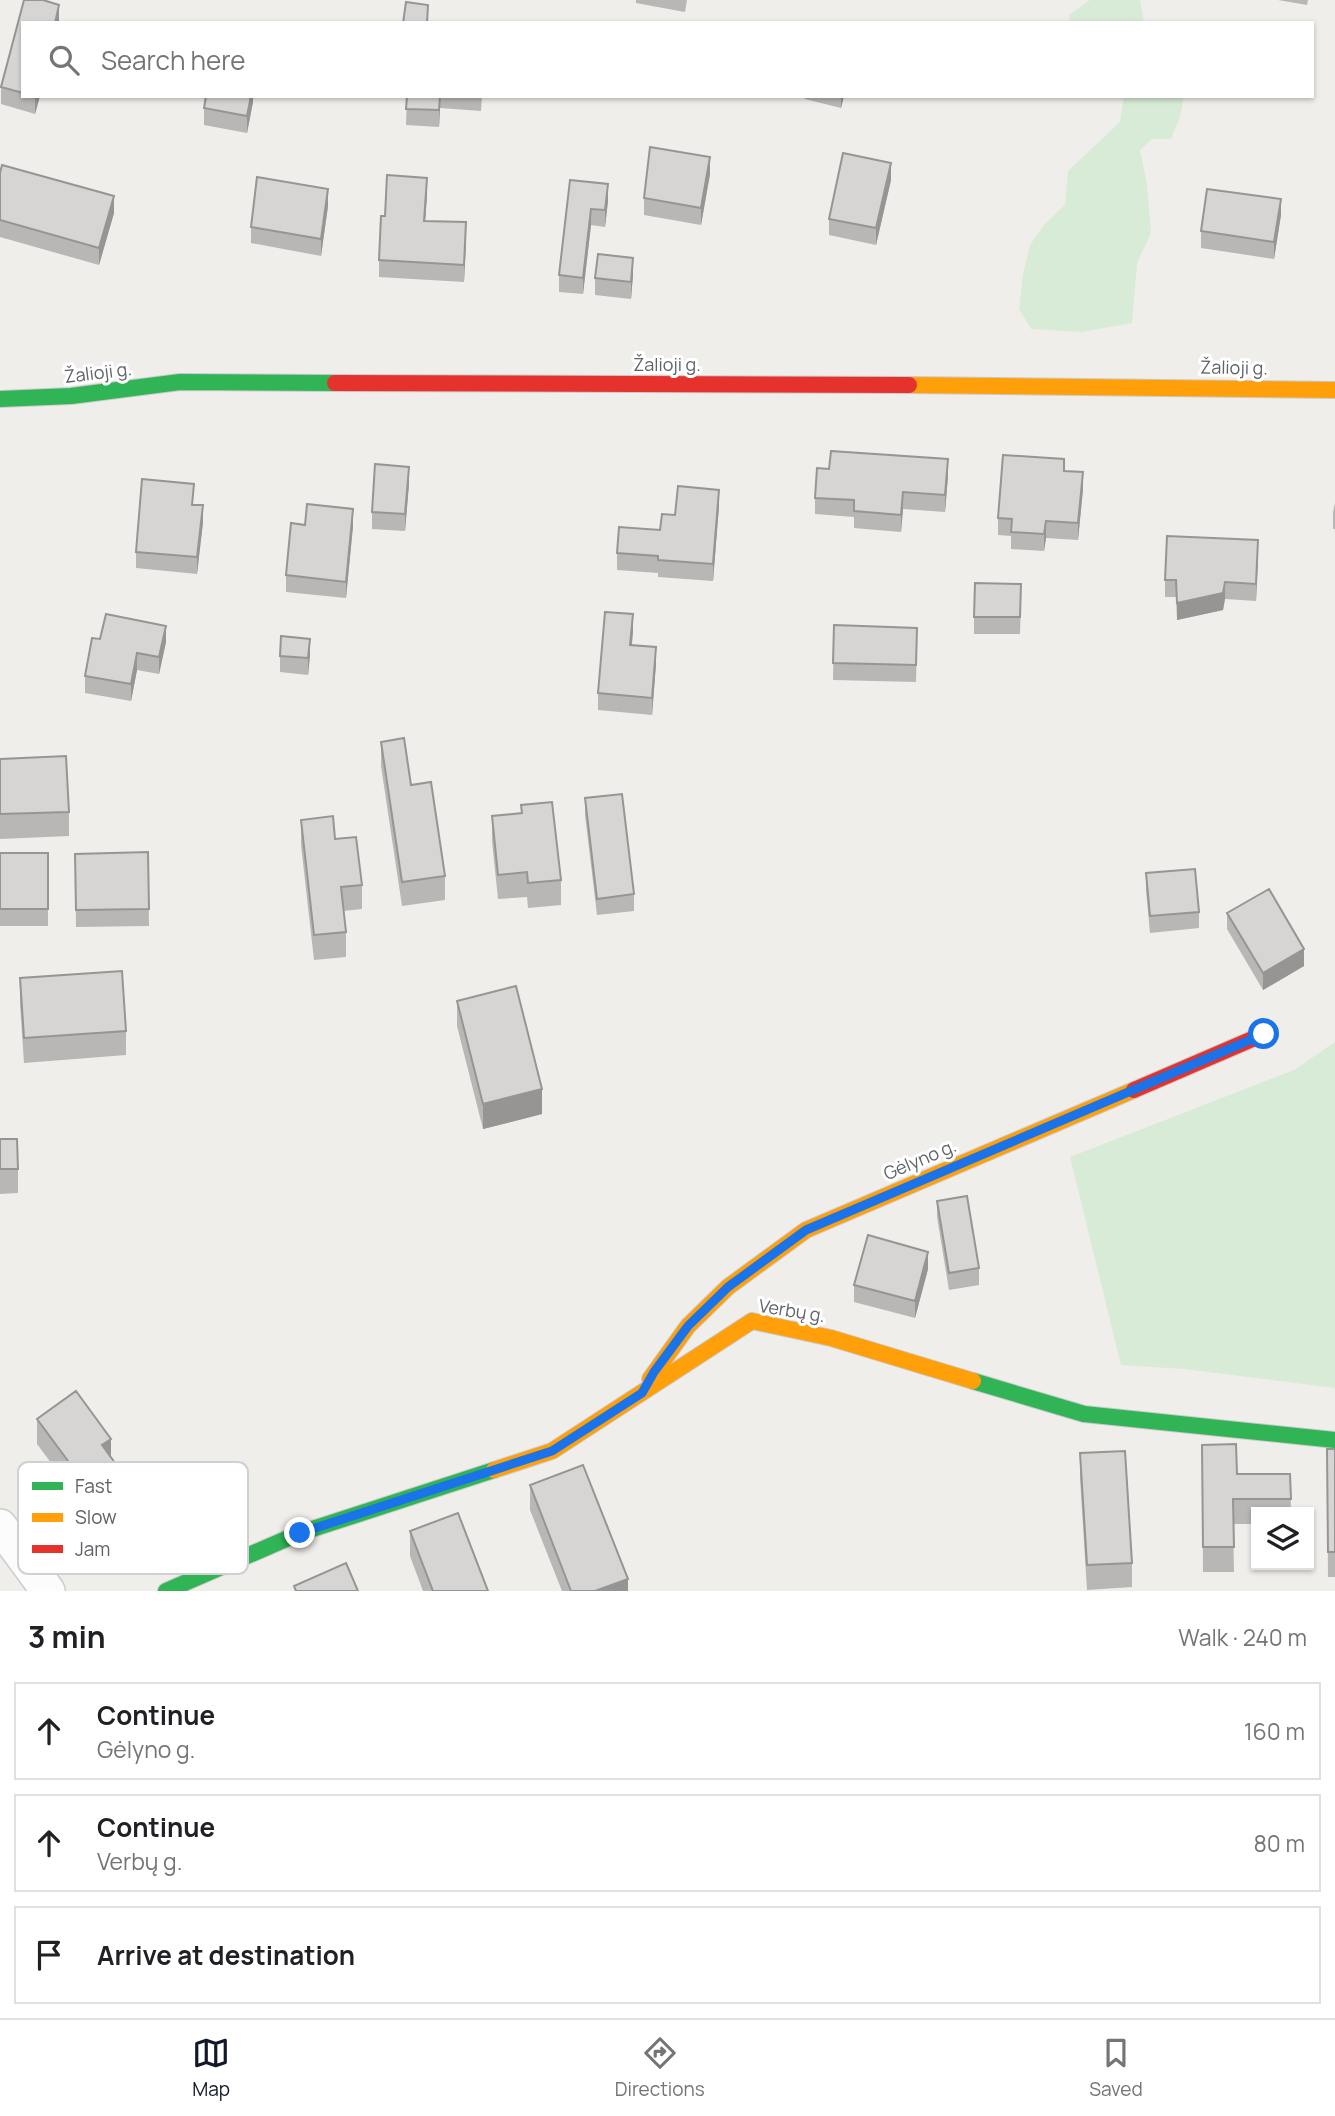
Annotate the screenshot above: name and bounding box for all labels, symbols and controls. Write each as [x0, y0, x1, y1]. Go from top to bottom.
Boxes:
search box [21, 21, 1314, 98]
icon: search [45, 41, 83, 79]
text: Search here [101, 42, 246, 78]
street label: Žalioji g. [633, 352, 701, 376]
street label: Žalioji g. [1200, 354, 1268, 380]
street label: Žalioji g. [63, 356, 133, 388]
route start [1248, 1018, 1279, 1049]
street label: Gėlyno g. [879, 1133, 960, 1185]
street label: Verbų g. [757, 1293, 827, 1327]
legend [18, 1462, 248, 1574]
text: Fast [75, 1473, 112, 1499]
text: Slow [75, 1504, 117, 1530]
map controls [1251, 1507, 1314, 1570]
button: layers [1251, 1507, 1314, 1570]
route end [284, 1517, 315, 1548]
text: Jam [75, 1536, 110, 1562]
text: 3 min [28, 1616, 106, 1657]
text: Walk · 240 m [1178, 1621, 1307, 1653]
text: Continue [97, 1697, 215, 1733]
icon: ahead [30, 1712, 68, 1750]
text: 160 m [1244, 1715, 1305, 1747]
text: Gėlyno g. [97, 1733, 195, 1765]
text: Continue [97, 1809, 215, 1845]
icon: ahead [30, 1824, 68, 1862]
text: 80 m [1254, 1827, 1305, 1859]
text: Verbų g. [97, 1845, 183, 1877]
icon: arrive [30, 1936, 68, 1974]
text: Arrive at destination [97, 1937, 355, 1973]
tab: Map [192, 2034, 230, 2102]
tab: Directions [615, 2034, 705, 2102]
tab: Saved [1089, 2034, 1143, 2102]

